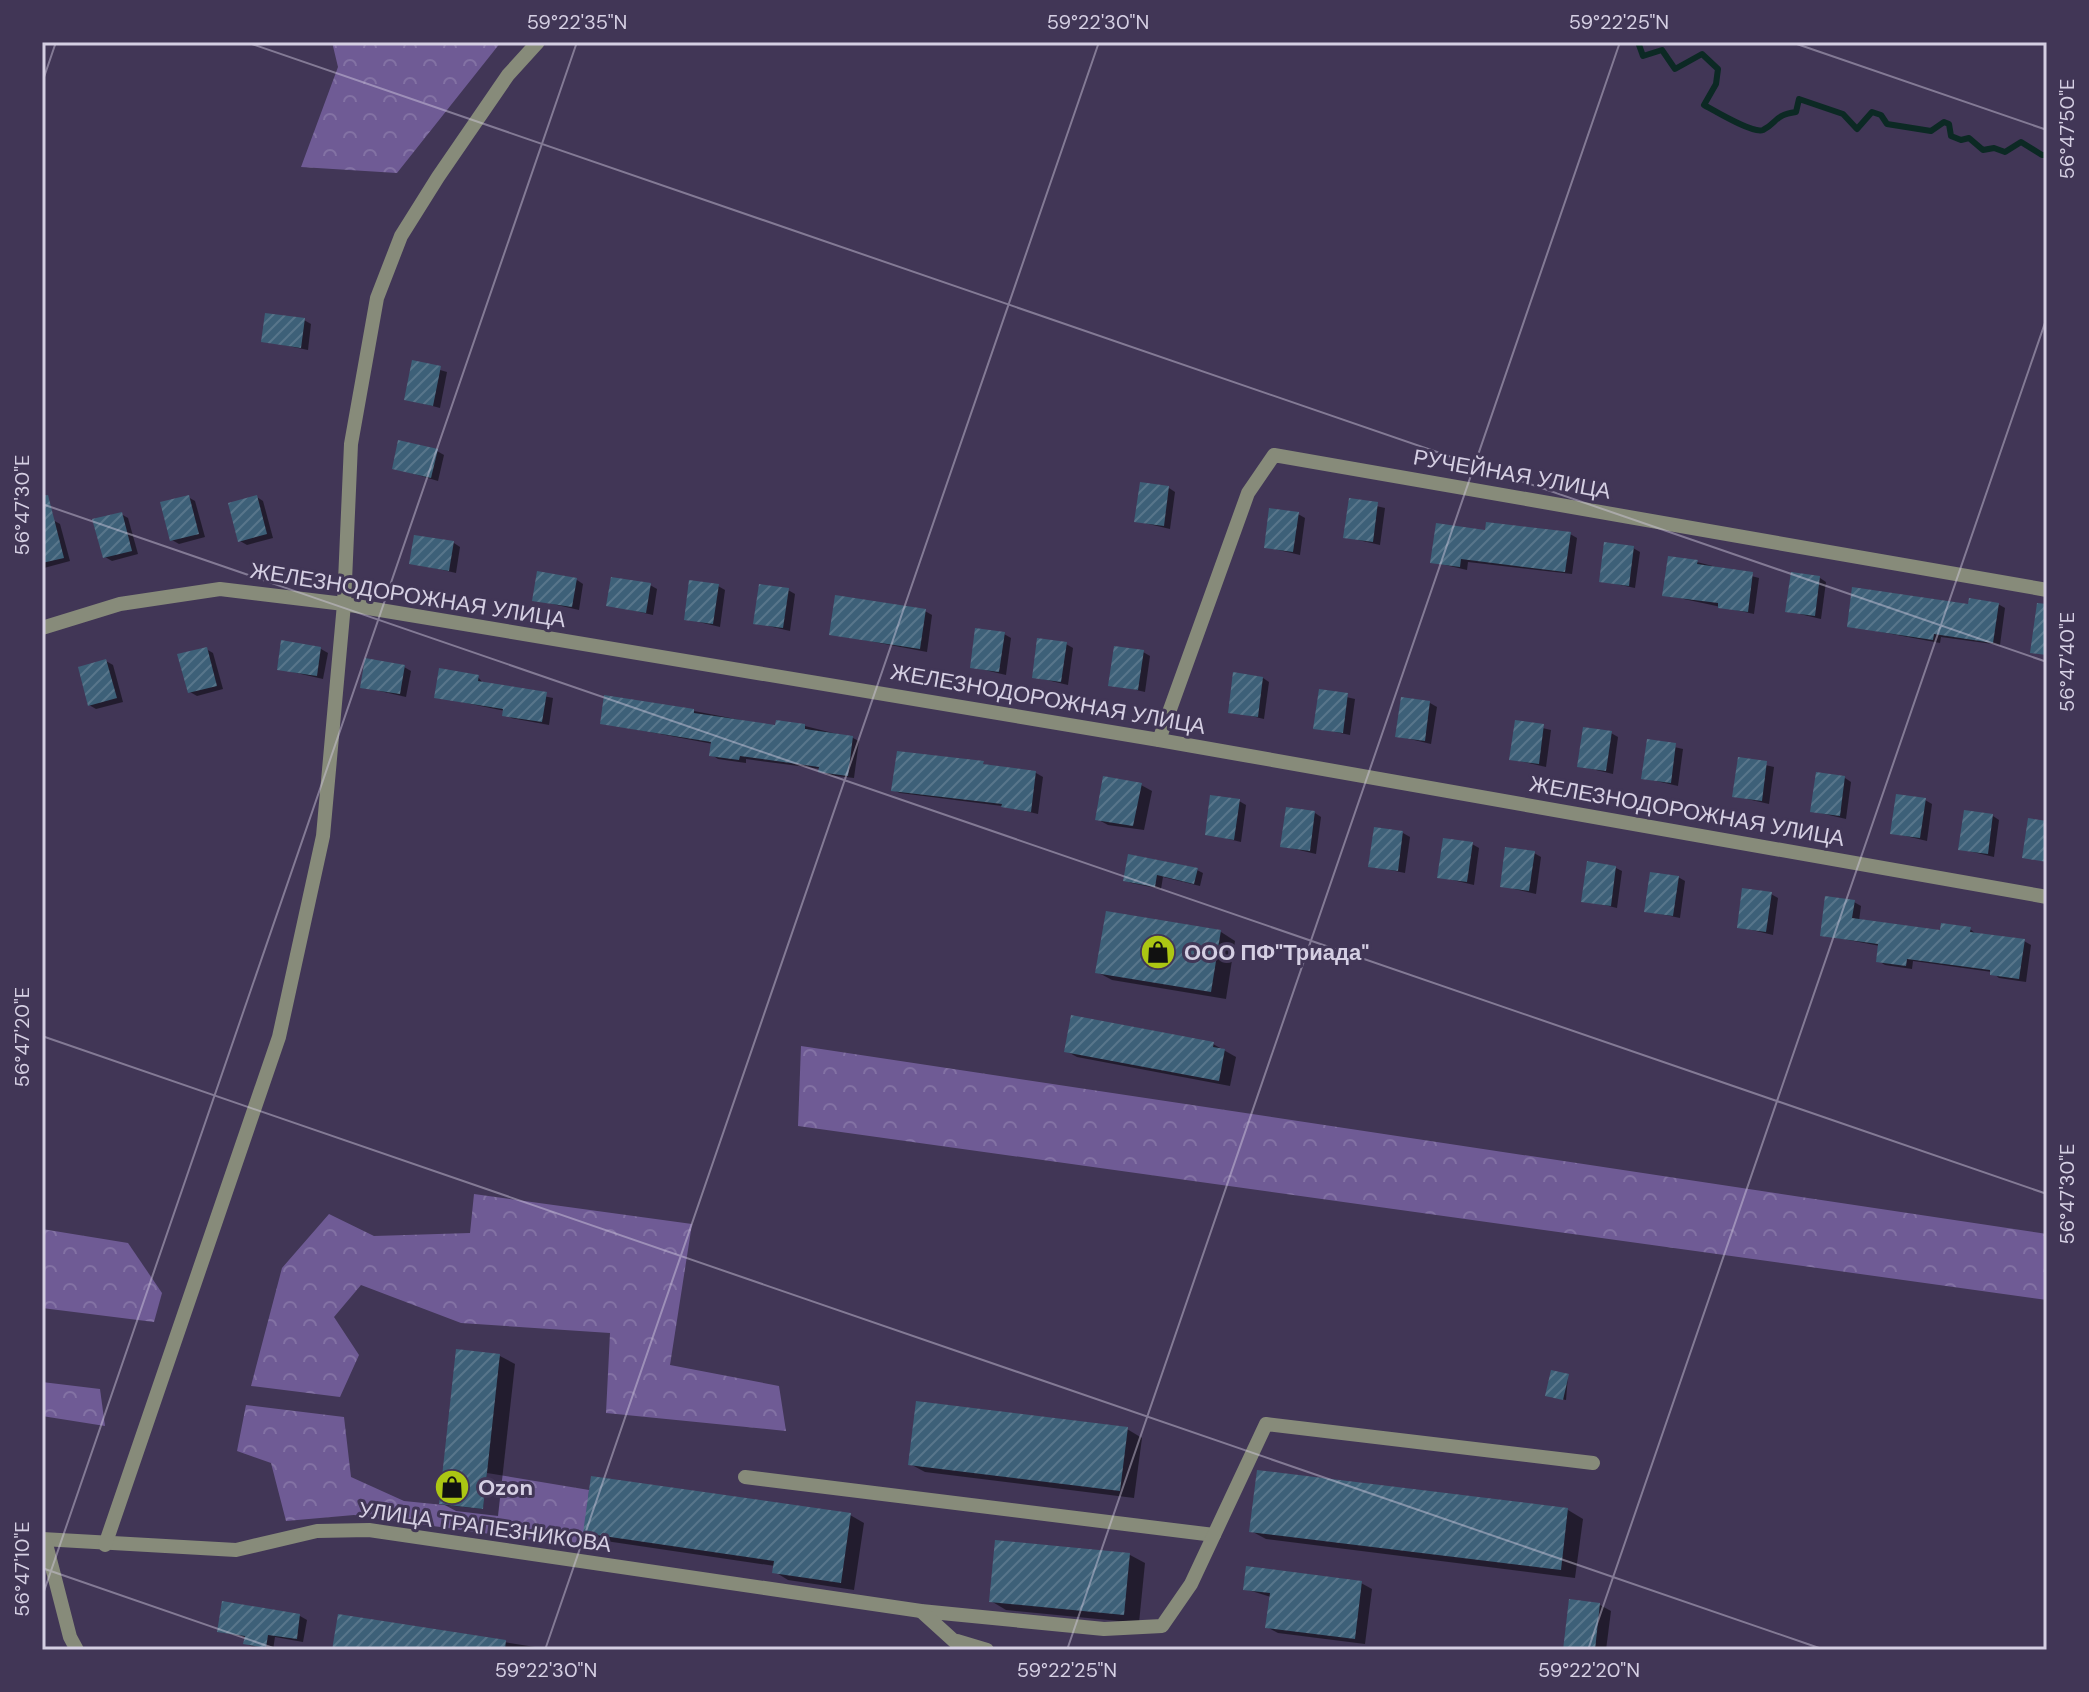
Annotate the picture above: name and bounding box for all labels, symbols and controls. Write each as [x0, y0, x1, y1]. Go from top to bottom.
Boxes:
text: 59°22'35"N [527, 9, 627, 35]
text: 59°22'30"N [1047, 9, 1149, 35]
text: 59°22'25"N [1569, 9, 1669, 35]
text: 56°47'50"E [2054, 79, 2080, 179]
street label: РУЧЕЙНАЯ УЛИЦА [1411, 442, 1613, 506]
text: 56°47'30"E [9, 455, 35, 555]
street label: ЖЕЛЕЗНОДОРОЖНАЯ УЛИЦА [248, 556, 568, 634]
text: 56°47'40"E [2054, 612, 2080, 712]
street label: ЖЕЛЕЗНОДОРОЖНАЯ УЛИЦА [888, 657, 1208, 741]
street label: ЖЕЛЕЗНОДОРОЖНАЯ УЛИЦА [1527, 769, 1847, 853]
shop icon: ООО ПФ"Триада" [1139, 933, 1177, 971]
place label: ООО ПФ"Триада" [1184, 938, 1369, 967]
text: 56°47'20"E [9, 987, 35, 1087]
text: 56°47'30"E [2054, 1144, 2080, 1244]
shop icon: Ozon [433, 1468, 471, 1506]
place label: Ozon [478, 1473, 533, 1502]
street label: УЛИЦА ТРАПЕЗНИКОВА [357, 1495, 613, 1559]
text: 56°47'10"E [9, 1521, 35, 1617]
text: 59°22'30"N [495, 1657, 597, 1683]
text: 59°22'25"N [1017, 1657, 1117, 1683]
text: 59°22'20"N [1538, 1657, 1640, 1683]

